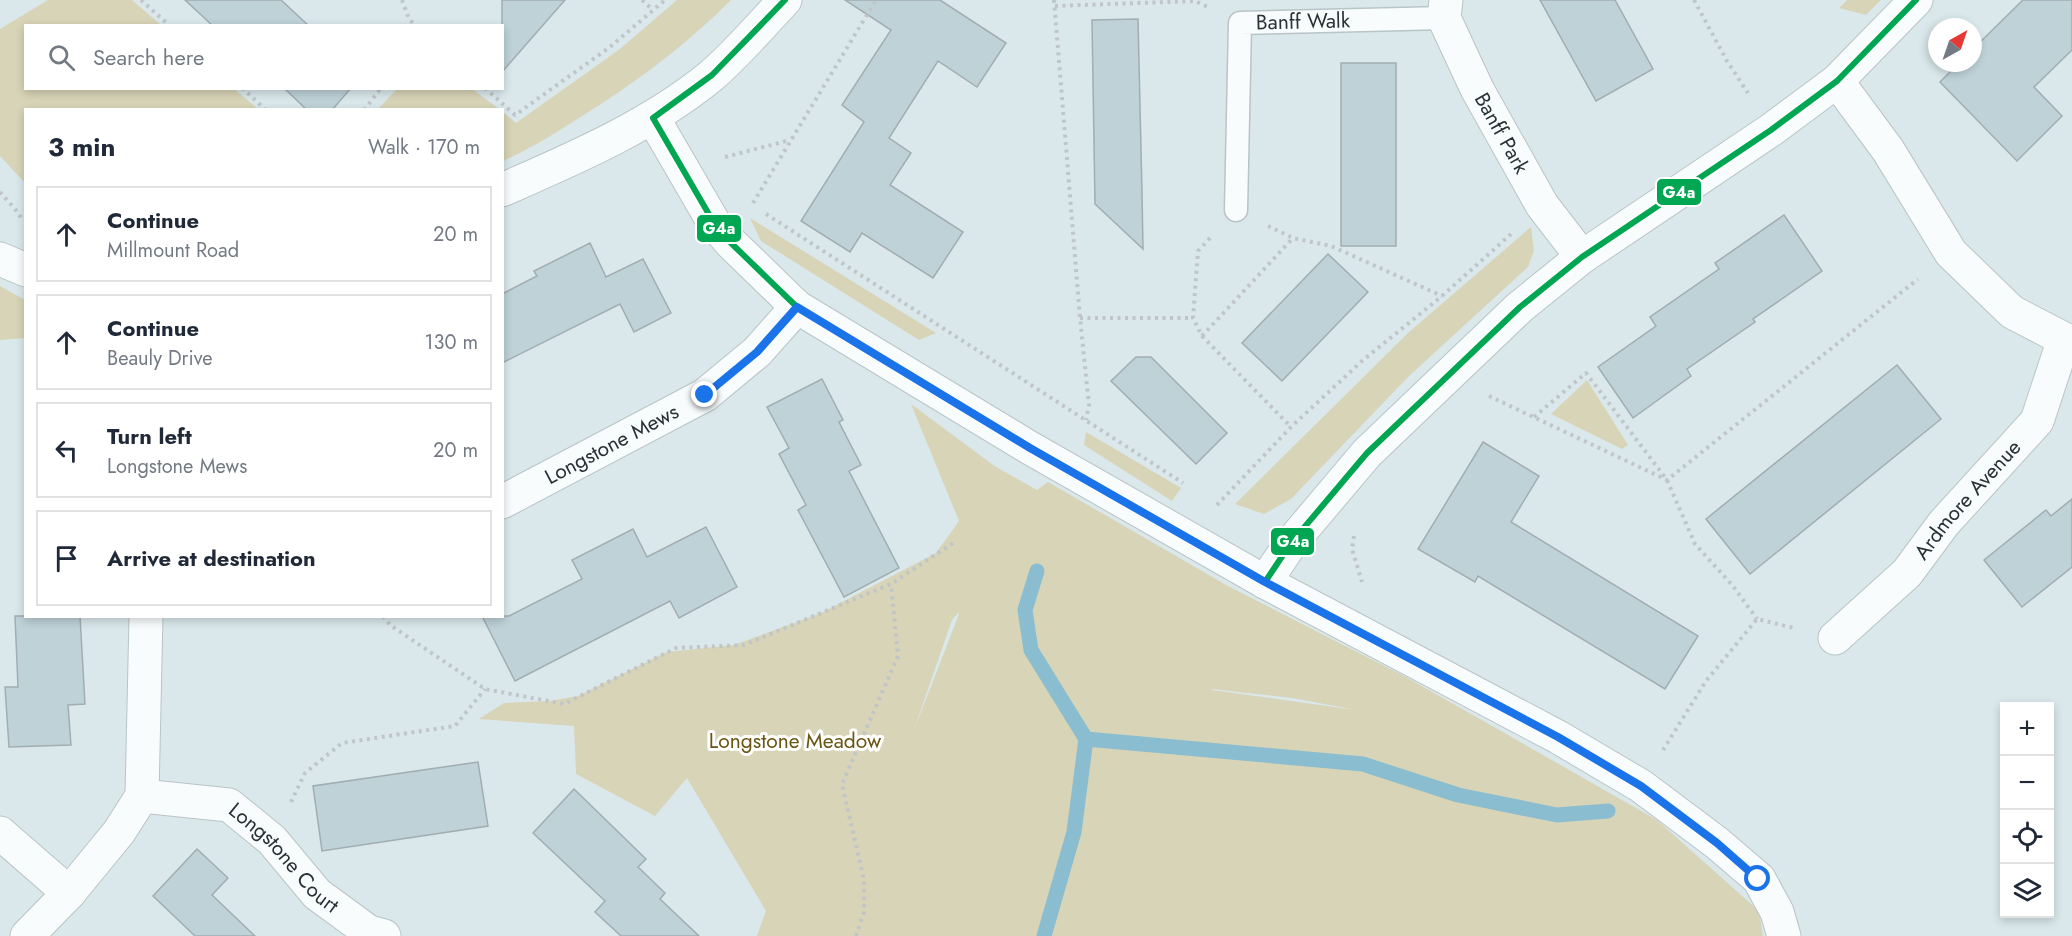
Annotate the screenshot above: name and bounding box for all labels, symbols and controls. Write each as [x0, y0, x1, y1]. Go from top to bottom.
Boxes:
street label: Banff Walk [1256, 5, 1351, 38]
north arrow [1928, 18, 1982, 72]
search box [24, 24, 504, 90]
icon: search [45, 41, 78, 74]
text: Search here [93, 41, 204, 73]
street label: Banff Park [1467, 87, 1537, 180]
text: 3 min [48, 128, 115, 166]
text: Walk · 170 m [368, 133, 480, 162]
line badge: G4a [1656, 178, 1702, 206]
text: G4a [1663, 181, 1695, 204]
text: Continue [107, 204, 199, 236]
line badge: G4a [696, 214, 742, 243]
text: G4a [703, 217, 735, 240]
icon: ahead [50, 218, 83, 251]
text: 20 m [433, 220, 478, 249]
text: Millmount Road [107, 236, 239, 265]
text: Continue [107, 312, 199, 344]
icon: ahead [50, 326, 83, 359]
text: 130 m [424, 328, 478, 357]
text: Beauly Drive [107, 344, 212, 373]
route end [691, 381, 717, 407]
street label: Longstone Mews [540, 397, 684, 492]
text: Turn left [107, 420, 192, 452]
street label: Ardmore Avenue [1907, 433, 2028, 566]
icon: left [50, 434, 83, 467]
text: 20 m [433, 436, 478, 465]
text: Longstone Mews [107, 452, 247, 481]
line badge: G4a [1270, 527, 1315, 556]
text: G4a [1277, 530, 1309, 553]
icon: arrive [50, 542, 83, 575]
text: Arrive at destination [107, 542, 316, 574]
map controls [2000, 702, 2054, 918]
button: + [2000, 702, 2054, 756]
park label: Longstone Meadow [709, 726, 882, 756]
button: − [2000, 756, 2054, 810]
street label: Longstone Court [222, 796, 345, 920]
button: locate [2000, 810, 2054, 864]
button: layers [2000, 864, 2054, 918]
route start [1744, 865, 1770, 891]

